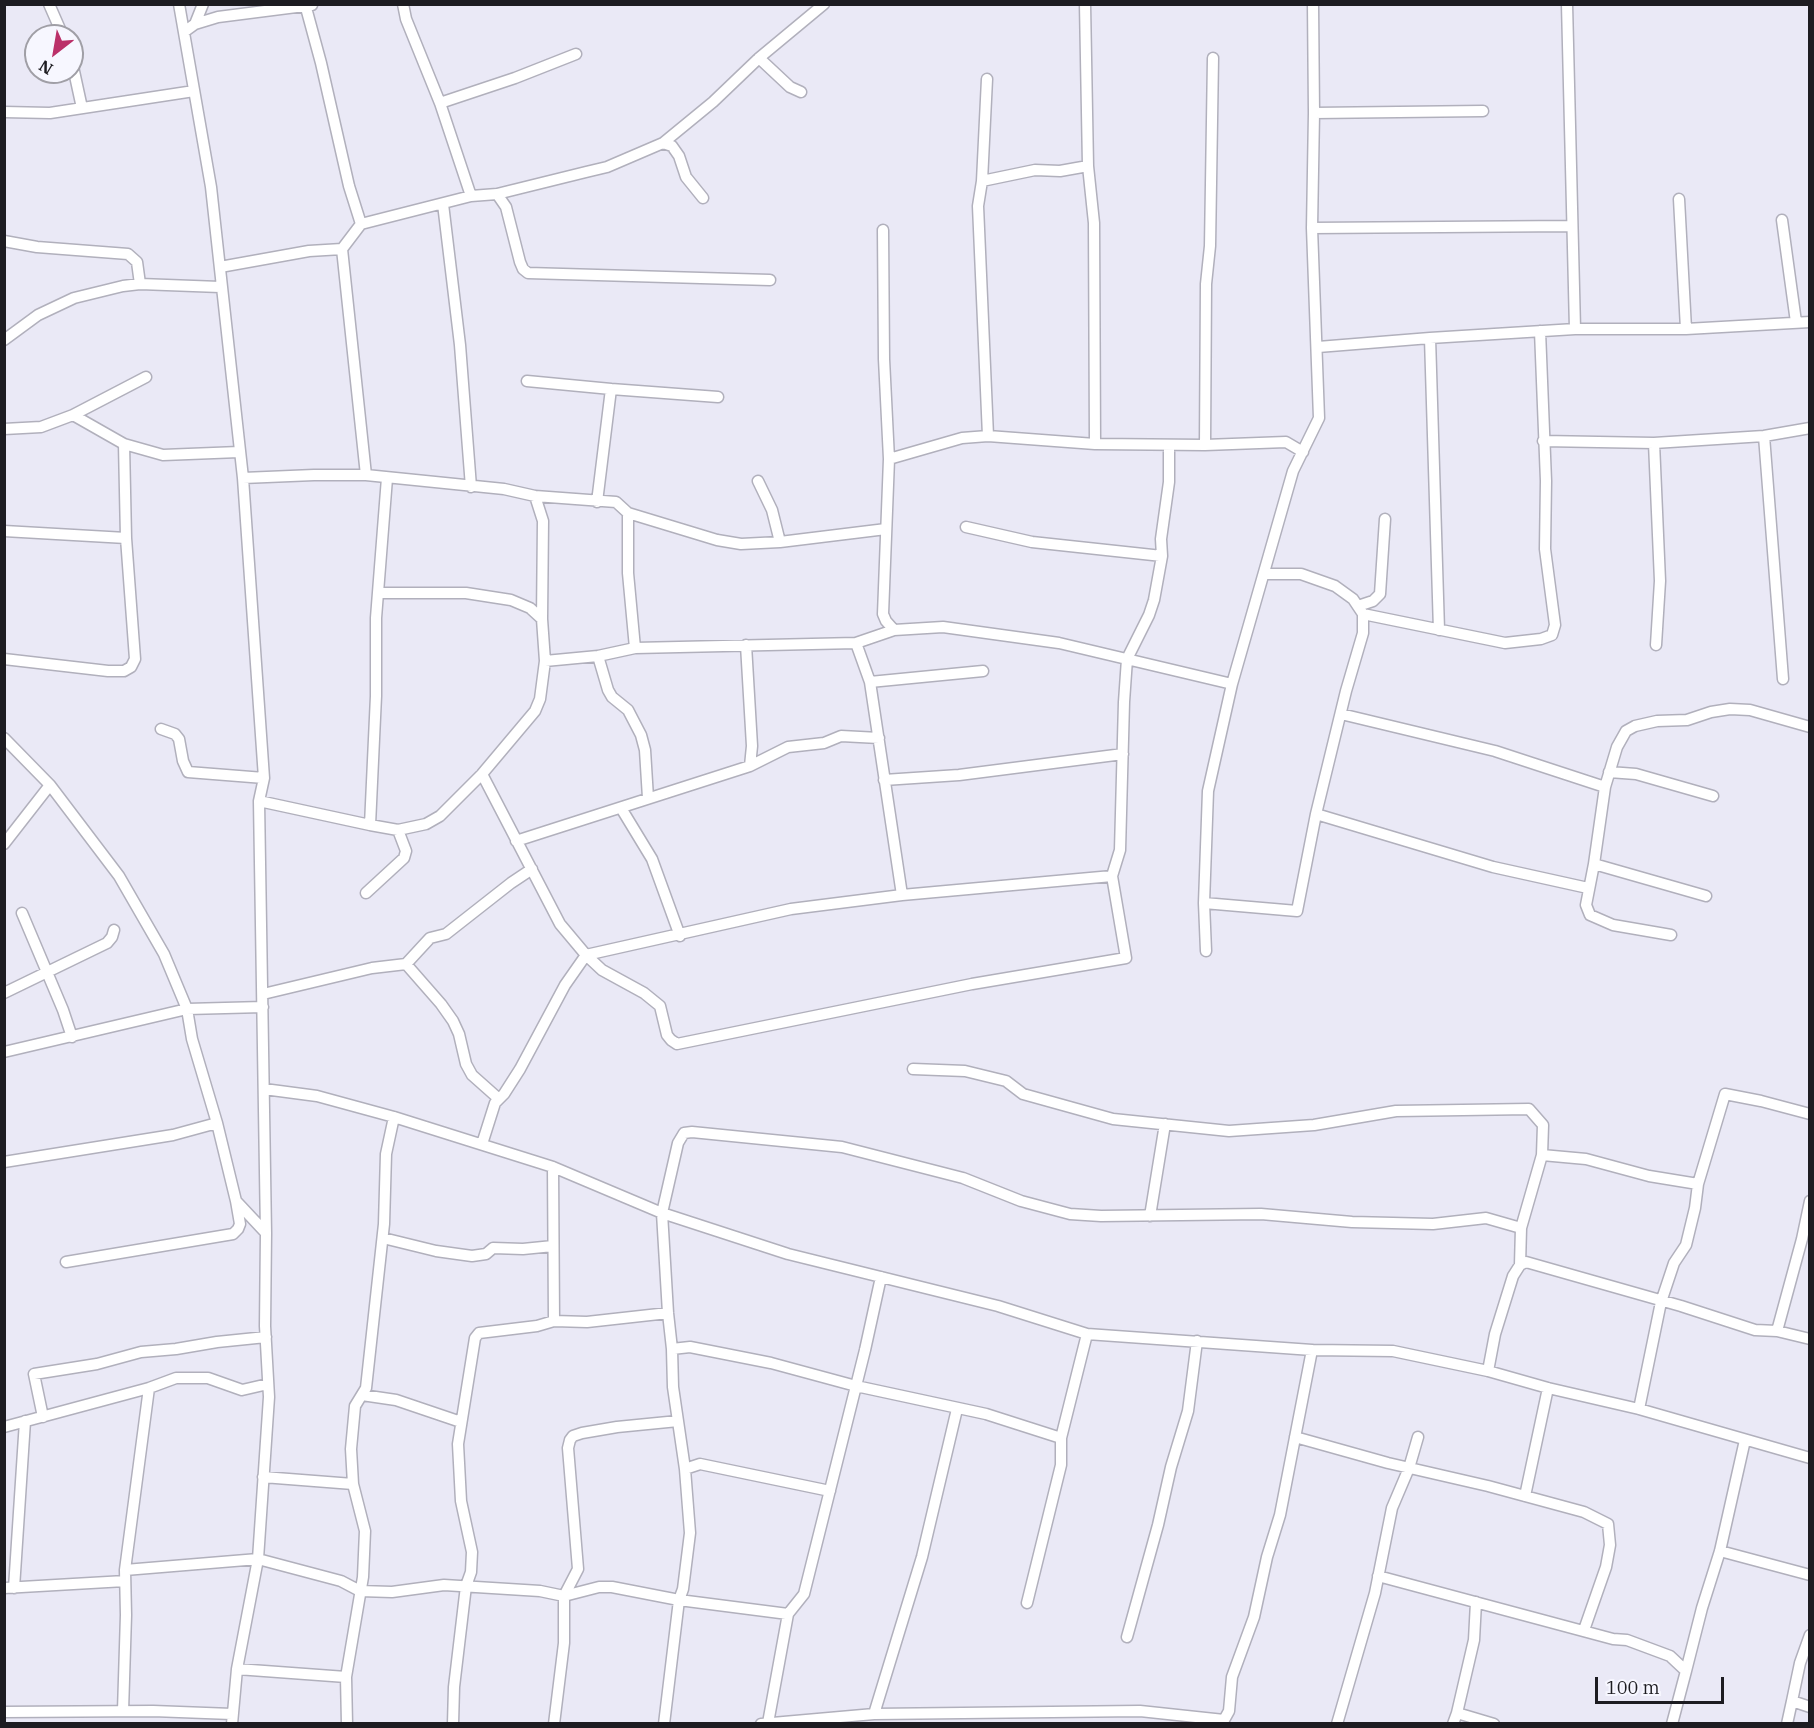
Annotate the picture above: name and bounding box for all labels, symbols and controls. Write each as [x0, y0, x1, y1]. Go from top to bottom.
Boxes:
north arrow [24, 24, 84, 84]
text: N [35, 56, 56, 80]
scale bar [1598, 1665, 1727, 1703]
text: 100 m [1606, 1676, 1660, 1699]

